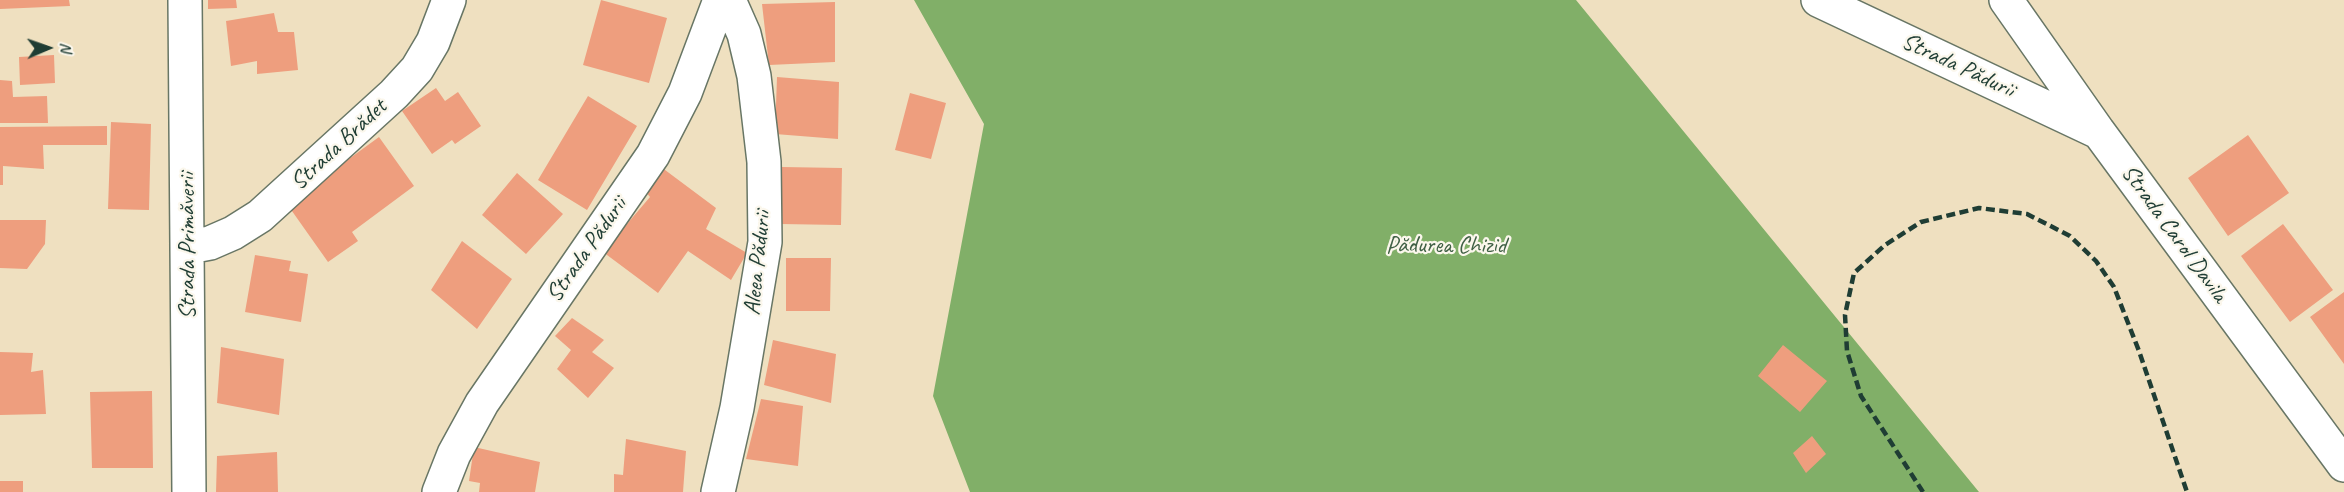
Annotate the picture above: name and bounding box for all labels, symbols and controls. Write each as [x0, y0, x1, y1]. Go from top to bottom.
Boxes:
north arrow [18, 18, 78, 78]
street label: Strada Pădurii [1897, 27, 2019, 105]
text: N [56, 42, 76, 53]
street label: Strada Brădet [285, 93, 393, 197]
street label: Strada Carol Davila [2114, 160, 2234, 308]
street label: Strada Primăverii [174, 173, 202, 319]
street label: Strada Pădurii [540, 192, 634, 308]
street label: Aleea Pădurii [738, 209, 778, 317]
park label: Pădurea Chizid [1386, 232, 1506, 260]

